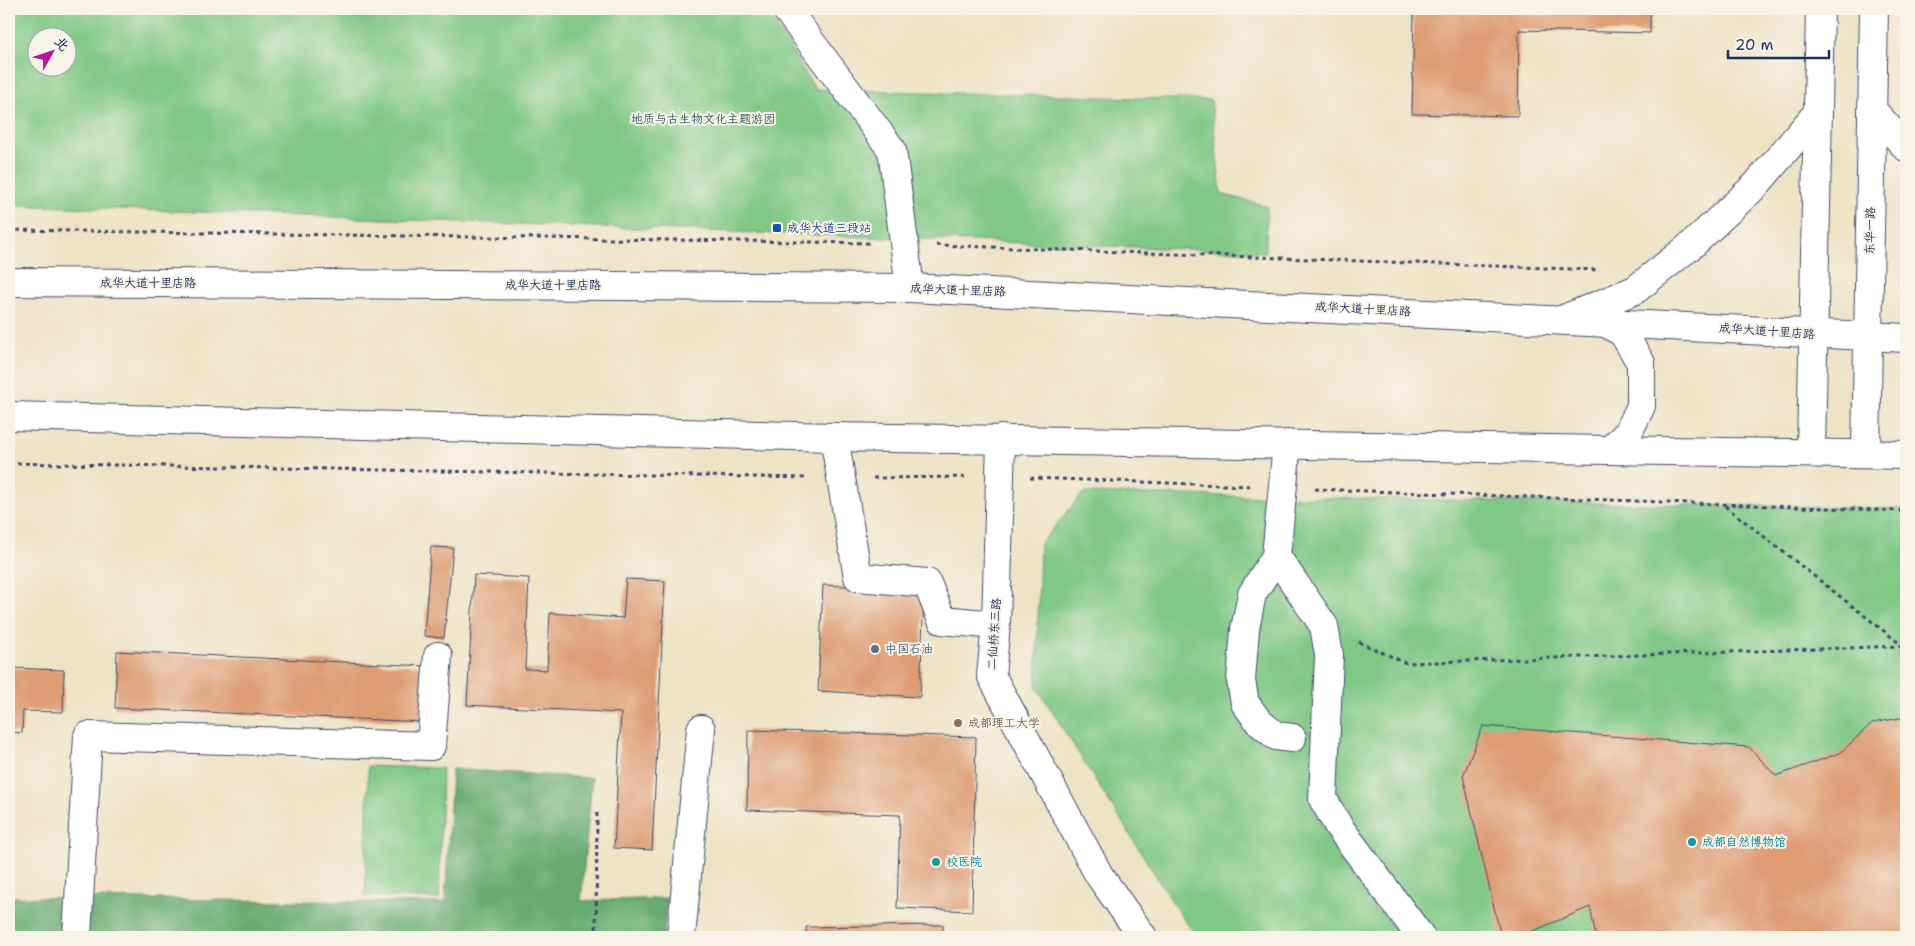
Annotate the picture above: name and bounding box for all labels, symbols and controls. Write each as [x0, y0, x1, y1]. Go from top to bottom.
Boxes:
north arrow [28, 28, 78, 78]
scale bar [1728, 28, 1829, 60]
text: 北 [51, 32, 73, 55]
text: 20 m [1735, 35, 1774, 55]
park label: 地质与古生物文化主题游园 [631, 111, 775, 127]
street label: 东华一路 [1862, 207, 1878, 255]
place label: 成华大道三段站 [787, 220, 871, 236]
marker: 成华大道三段站 [771, 222, 783, 234]
street label: 成华大道十里店路 [100, 275, 196, 291]
street label: 成华大道十里店路 [505, 277, 601, 293]
street label: 成华大道十里店路 [910, 280, 1006, 300]
street label: 成华大道十里店路 [1315, 298, 1411, 320]
street label: 成华大道十里店路 [1719, 320, 1815, 342]
street label: 二仙桥东三路 [984, 598, 1004, 670]
place label: 中国石油 [885, 641, 933, 657]
marker: 中国石油 [869, 643, 881, 655]
place label: 成都理工大学 [968, 715, 1040, 731]
marker: 成都理工大学 [952, 717, 964, 729]
place label: 成都自然博物馆 [1702, 834, 1786, 850]
marker: 成都自然博物馆 [1686, 836, 1698, 848]
place label: 校医院 [946, 854, 982, 870]
marker: 校医院 [930, 856, 942, 868]

